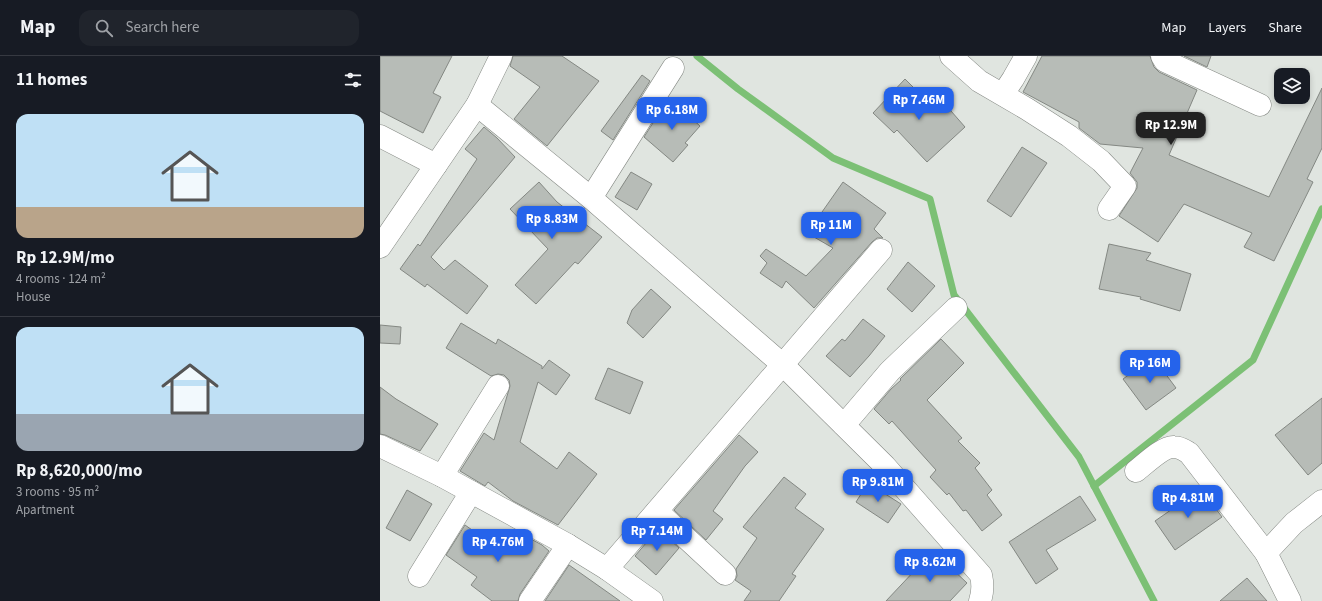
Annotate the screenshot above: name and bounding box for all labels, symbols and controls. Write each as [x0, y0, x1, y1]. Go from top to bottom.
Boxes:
search box [79, 10, 359, 46]
text: Map [20, 14, 55, 41]
icon: search [93, 17, 115, 39]
text: Search here [125, 17, 199, 38]
text: Map [1161, 18, 1186, 38]
text: Layers [1208, 18, 1246, 38]
text: Share [1268, 18, 1302, 38]
text: 11 homes [16, 68, 87, 92]
map controls [1274, 68, 1310, 104]
button: layers [1274, 68, 1310, 104]
icon: filters [342, 69, 364, 91]
pin: Rp 7.46M [878, 87, 960, 121]
text: Rp 7.46M [893, 91, 945, 109]
pin: Rp 6.18M [631, 97, 713, 131]
text: Rp 6.18M [646, 101, 698, 119]
pin: Rp 12.9M [1130, 112, 1212, 146]
text: Rp 12.9M [1145, 116, 1197, 134]
icon: home [154, 140, 226, 212]
pin: Rp 8.83M [511, 206, 593, 240]
text: Rp 8.83M [526, 210, 578, 228]
pin: Rp 11M [798, 212, 864, 246]
text: Rp 11M [810, 216, 852, 234]
text: Rp 12.9M/mo [16, 246, 114, 270]
text: 4 rooms · 124 m² [16, 270, 106, 288]
text: House [16, 288, 51, 306]
pin: Rp 16M [1117, 350, 1183, 384]
icon: home [154, 353, 226, 425]
text: Rp 16M [1129, 354, 1171, 372]
text: Rp 8,620,000/mo [16, 459, 142, 483]
pin: Rp 9.81M [837, 469, 919, 503]
text: Rp 9.81M [852, 473, 904, 491]
text: 3 rooms · 95 m² [16, 483, 99, 501]
pin: Rp 4.81M [1147, 485, 1229, 519]
text: Rp 4.81M [1162, 489, 1214, 507]
text: Apartment [16, 501, 74, 519]
pin: Rp 7.14M [616, 518, 698, 552]
text: Rp 7.14M [631, 522, 683, 540]
pin: Rp 4.76M [457, 529, 539, 563]
text: Rp 4.76M [472, 533, 524, 551]
pin: Rp 8.62M [889, 549, 971, 583]
text: Rp 8.62M [904, 553, 956, 571]

